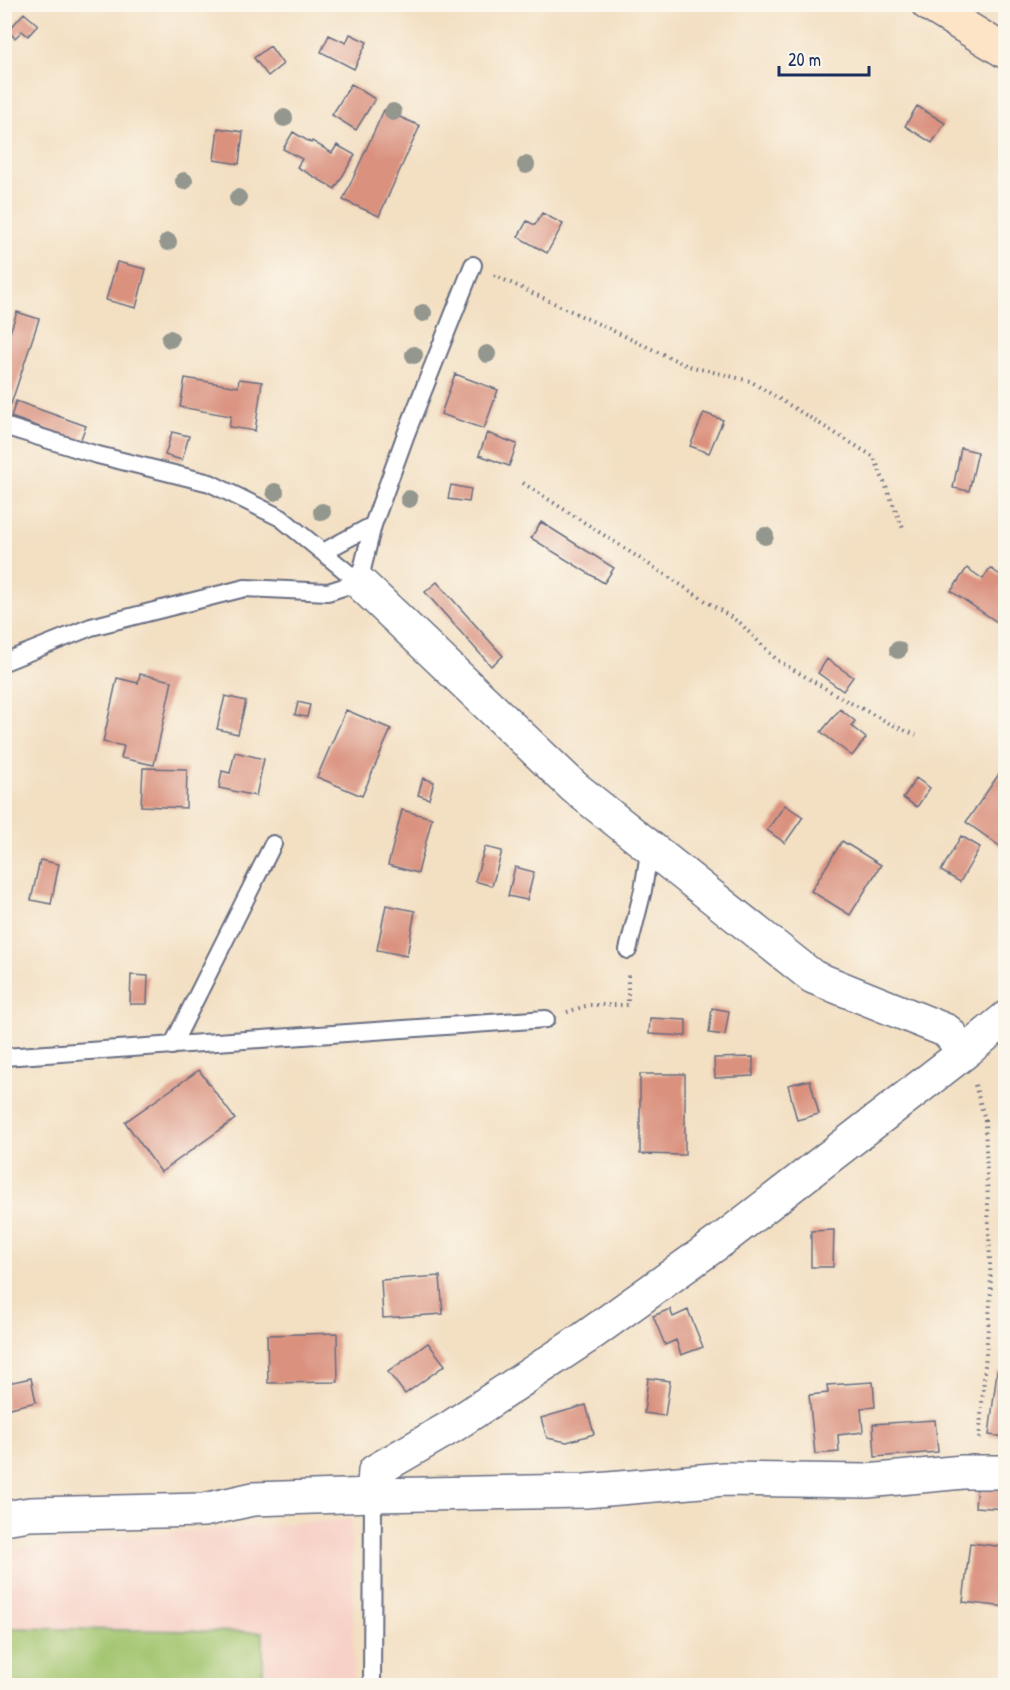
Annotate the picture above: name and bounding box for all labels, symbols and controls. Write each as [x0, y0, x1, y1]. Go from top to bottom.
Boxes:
scale bar [779, 39, 869, 77]
text: 20 m [788, 47, 821, 72]

